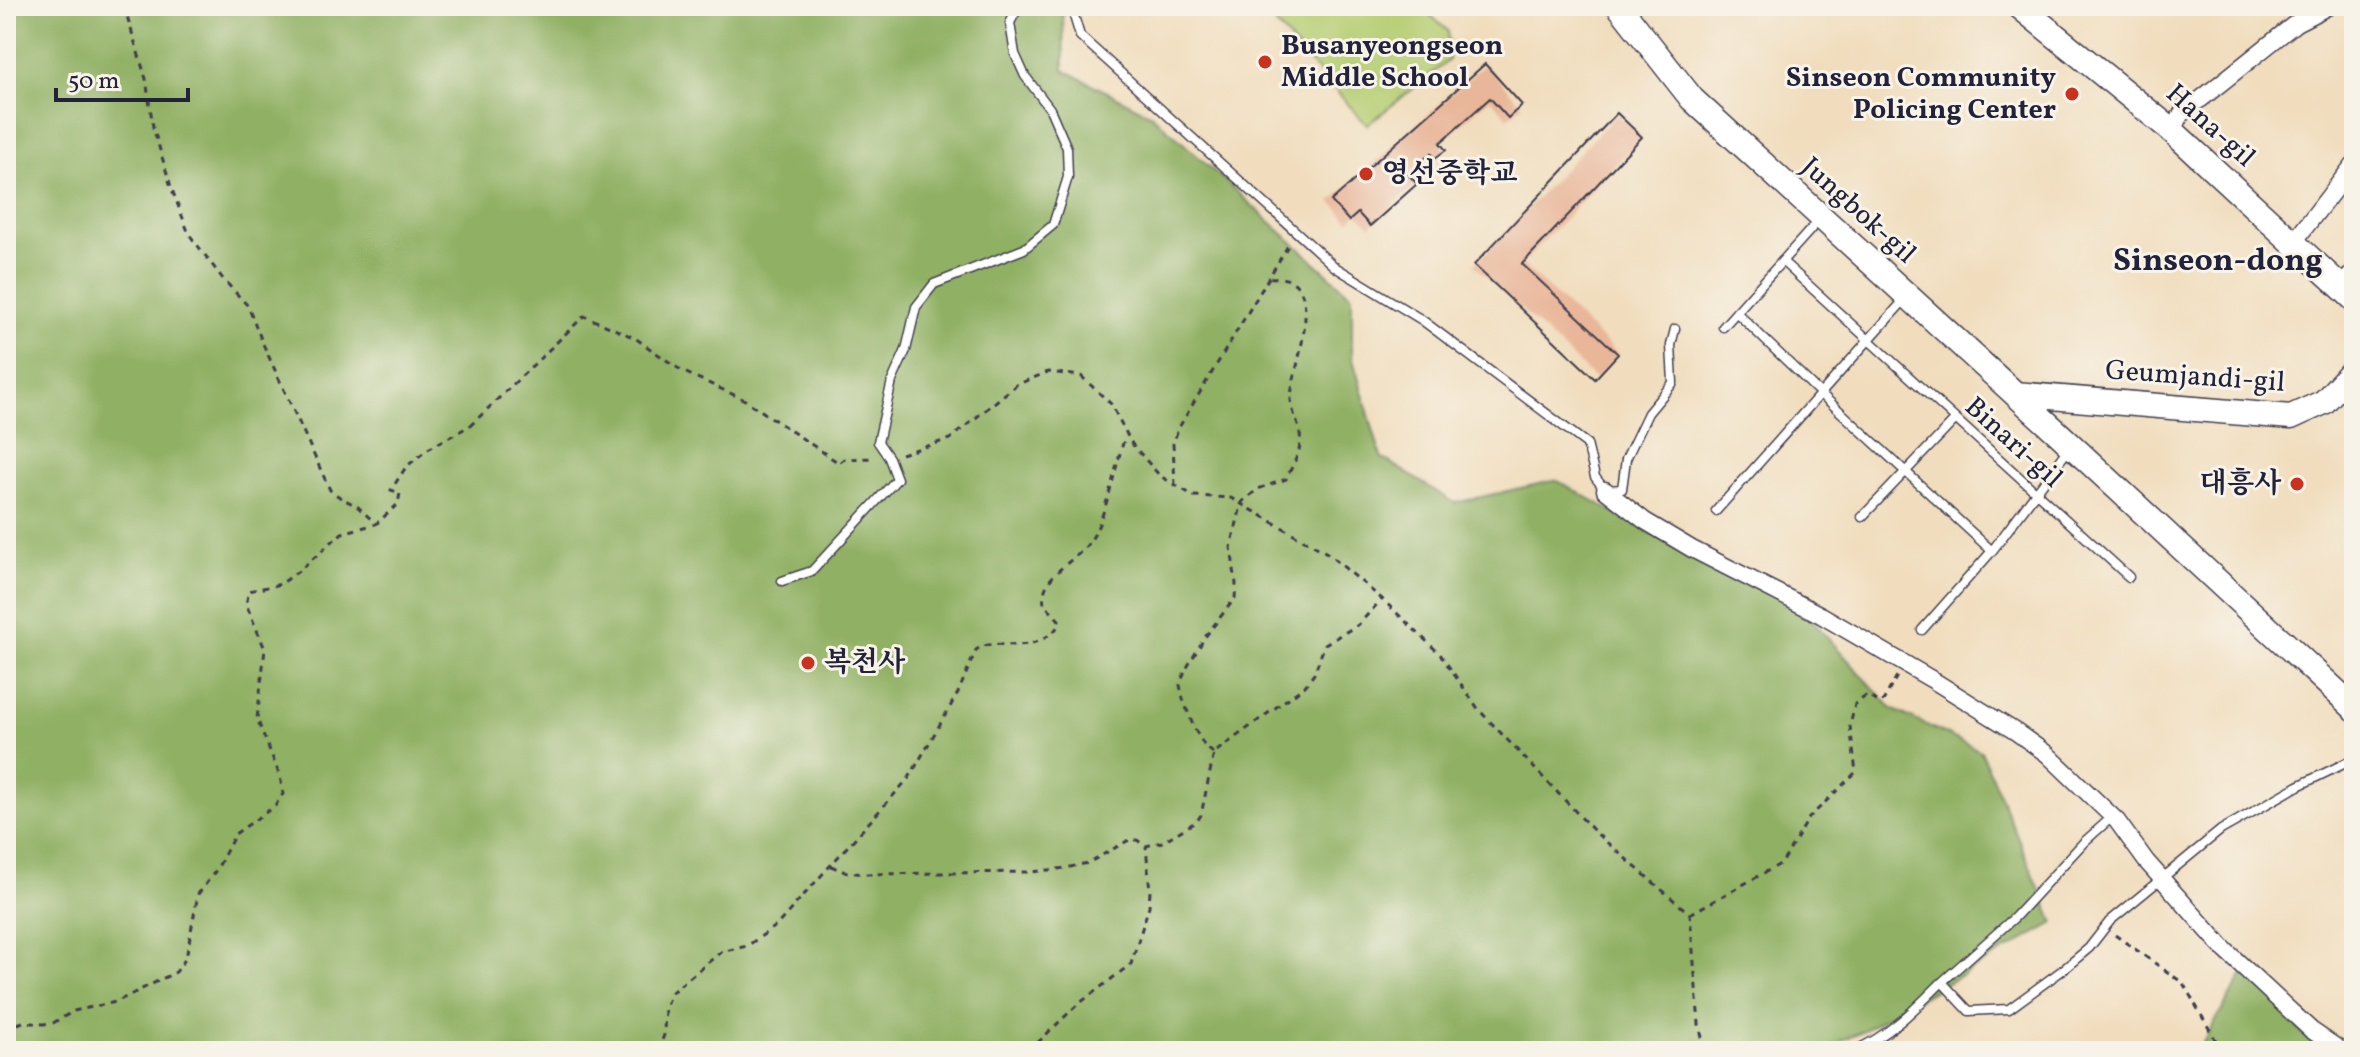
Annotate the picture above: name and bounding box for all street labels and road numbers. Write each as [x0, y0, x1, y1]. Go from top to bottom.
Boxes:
street label: Hana-gil [2157, 75, 2263, 177]
street label: Jungbok-gil [1792, 149, 1924, 273]
street label: Geumjandi-gil [2104, 351, 2286, 403]
street label: Binari-gil [1956, 389, 2070, 497]

